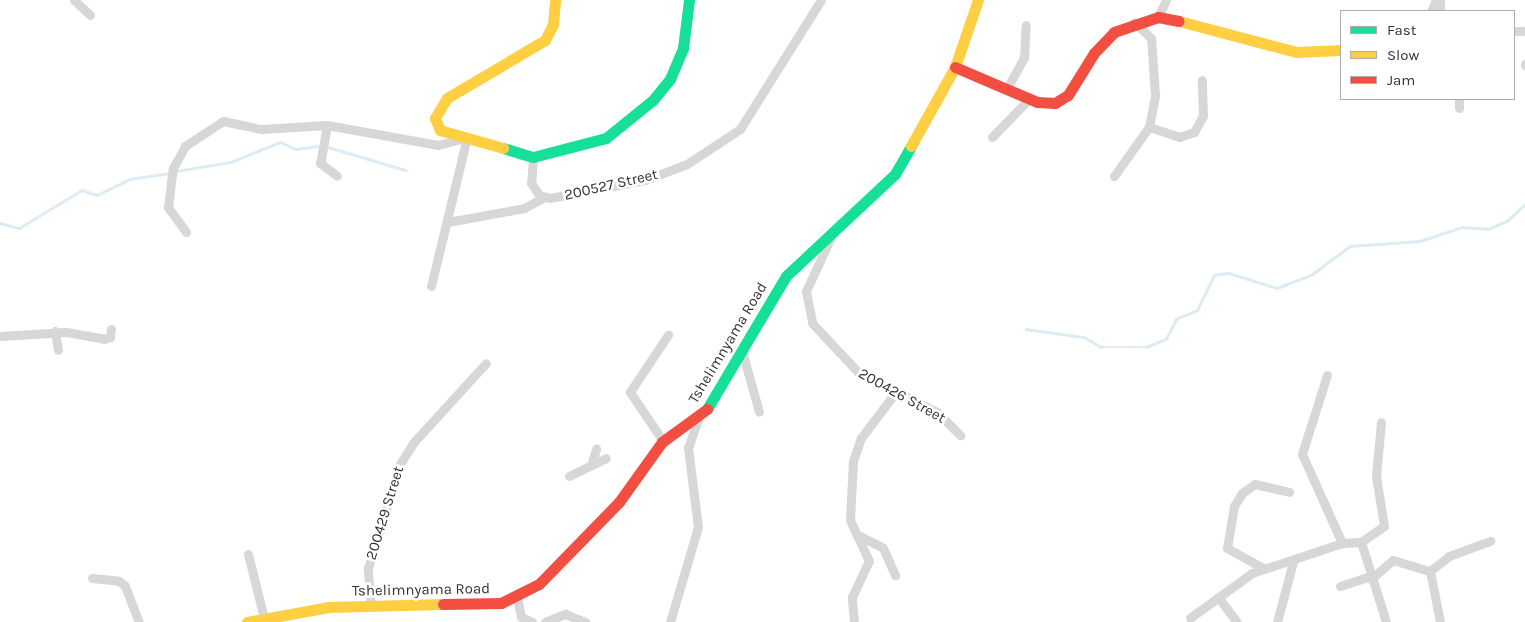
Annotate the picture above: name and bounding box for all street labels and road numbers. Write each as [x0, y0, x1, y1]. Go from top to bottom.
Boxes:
street label: 200527 Street [562, 165, 660, 205]
street label: Tshelimnyama Road [685, 279, 771, 407]
street label: 200426 Street [855, 365, 949, 427]
street label: 200429 Street [362, 464, 408, 562]
street label: Tshelimnyama Road [352, 580, 490, 600]

